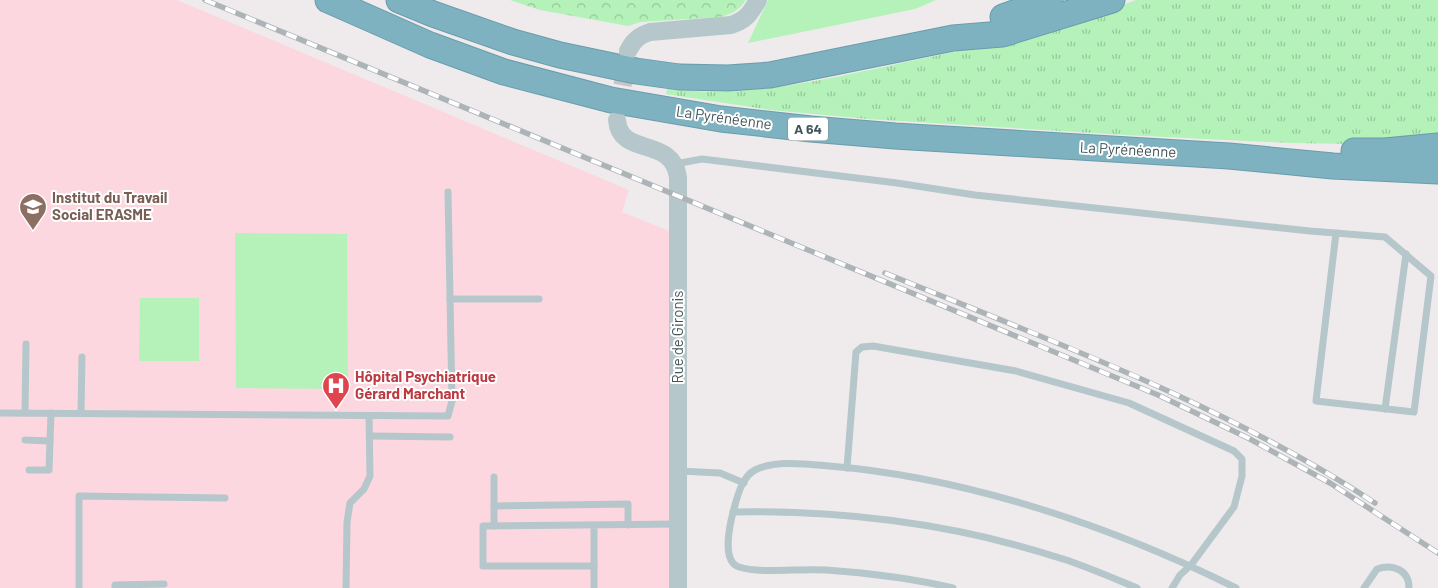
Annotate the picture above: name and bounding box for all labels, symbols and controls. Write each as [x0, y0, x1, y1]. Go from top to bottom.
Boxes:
street label: La Pyrénéenne [675, 101, 773, 133]
road number: A 64 [788, 118, 828, 140]
street label: La Pyrénéenne [1079, 137, 1177, 161]
place label: Institut du Travail Social ERASME [52, 188, 168, 223]
school or university icon: Institut du Travail Social ERASME [18, 192, 48, 231]
street label: Rue de Gironis [668, 290, 686, 384]
place label: Hôpital Psychiatrique Gérard Marchant [355, 367, 496, 402]
hospital icon: Hôpital Psychiatrique Gérard Marchant [321, 371, 351, 410]

